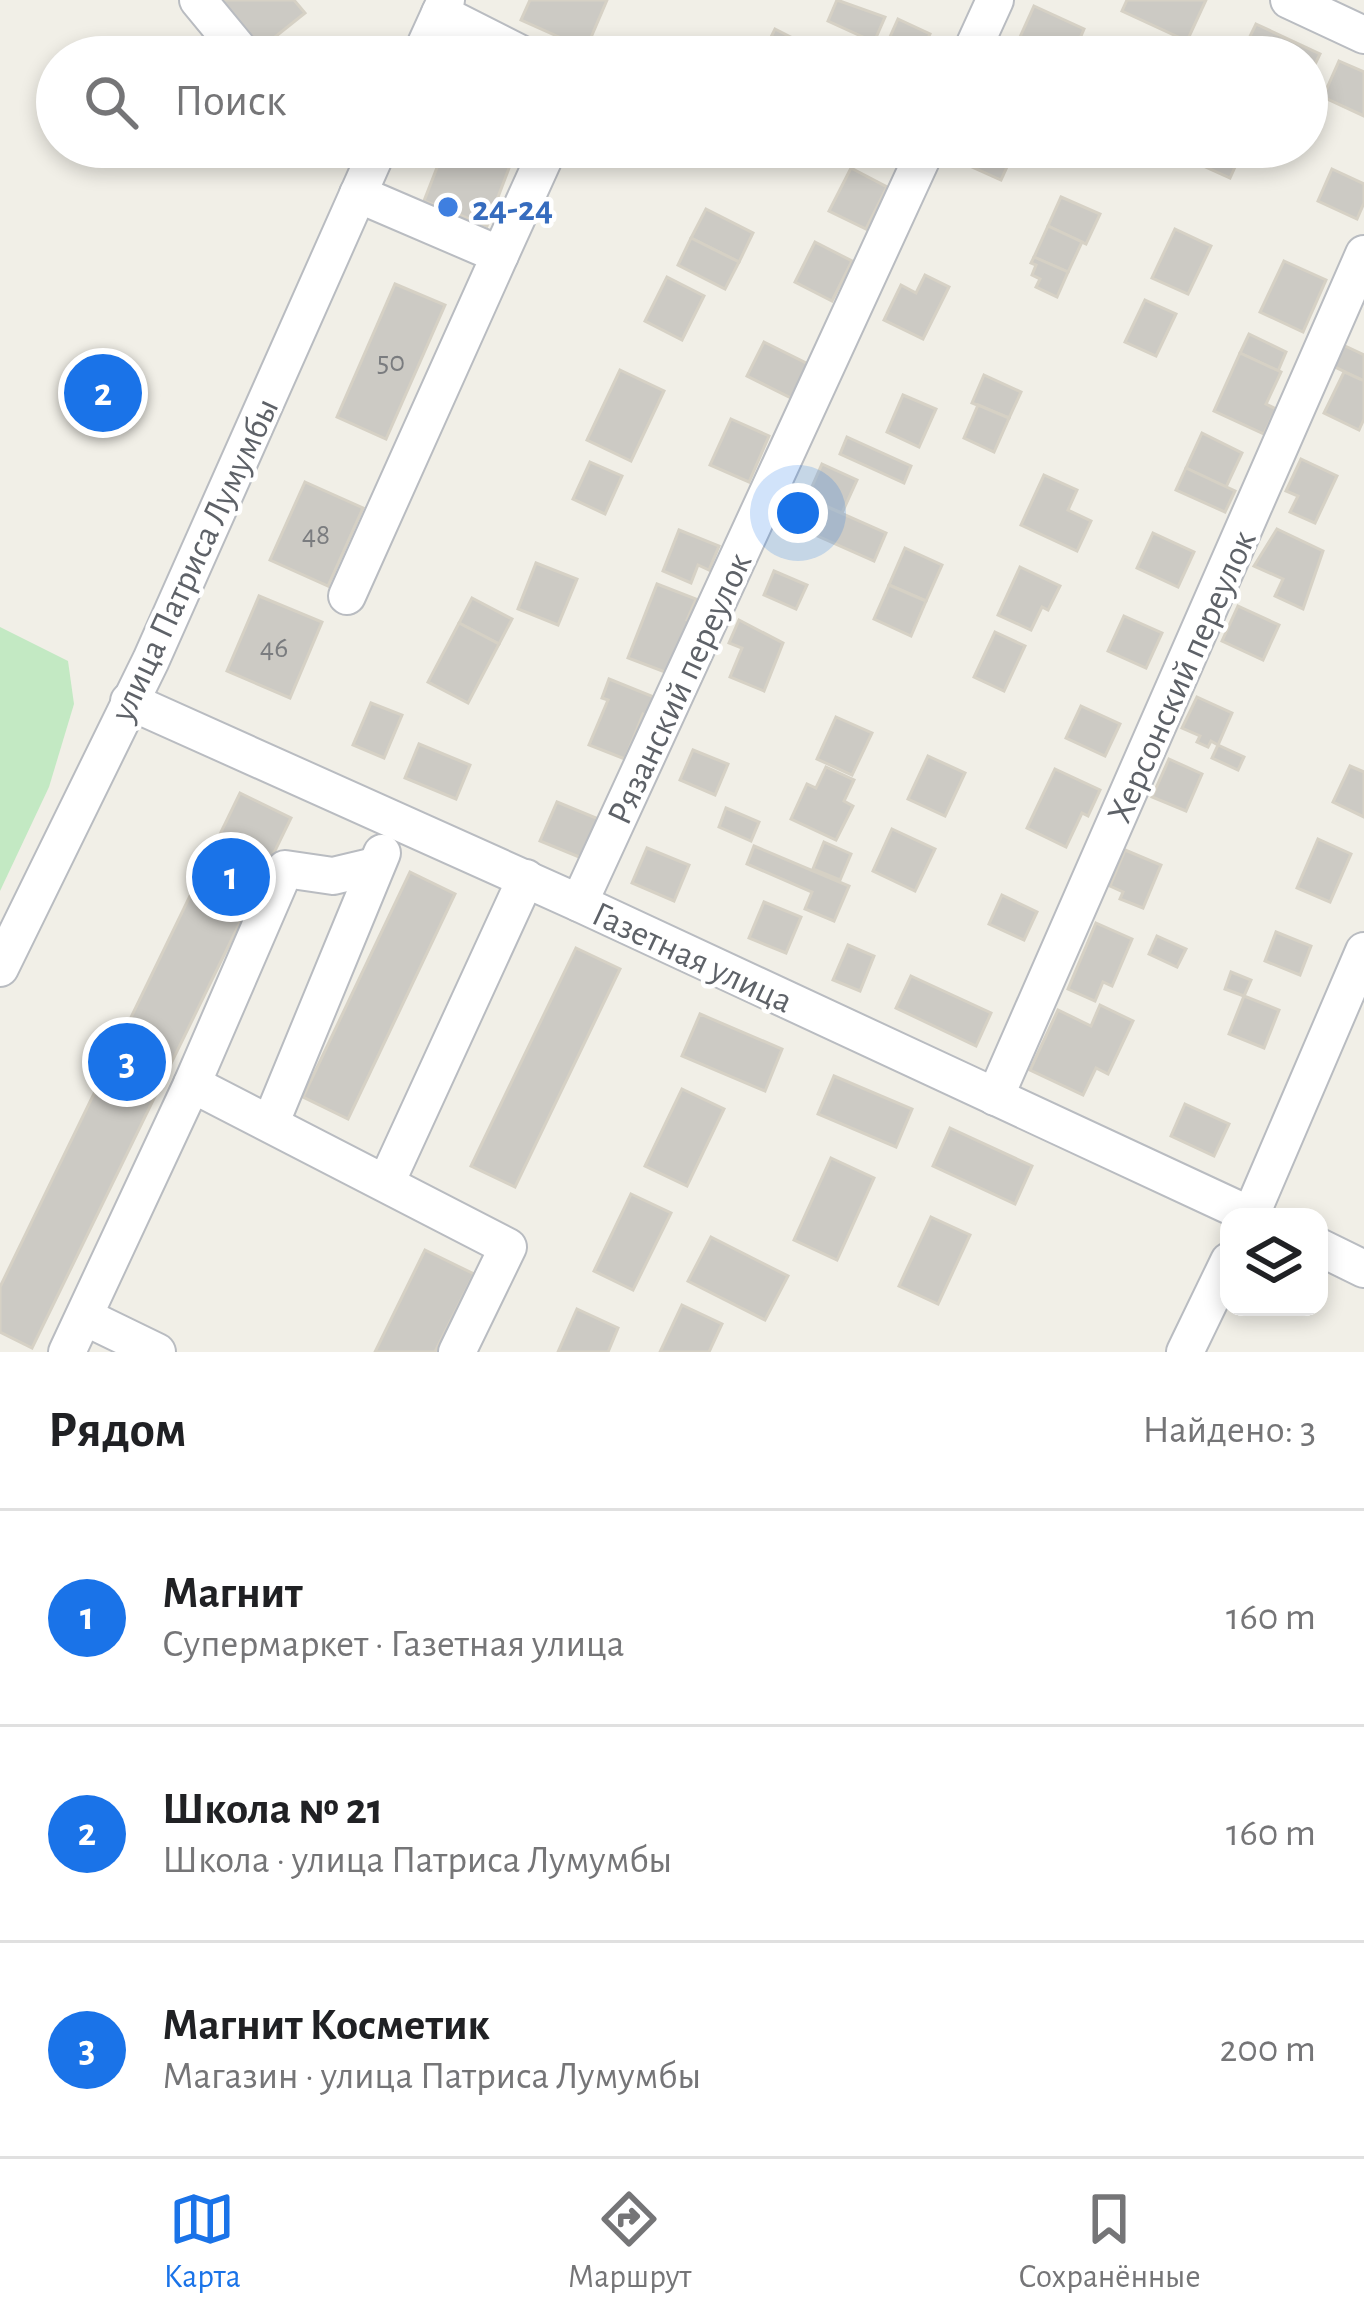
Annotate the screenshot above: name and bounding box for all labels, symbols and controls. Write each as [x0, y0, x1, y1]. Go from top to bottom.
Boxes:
search box [36, 36, 1328, 168]
icon: search [78, 69, 144, 135]
text: Поиск [174, 79, 286, 124]
place label: 24-24 [472, 191, 553, 227]
marker: 24-24 [435, 194, 461, 220]
house number: 50 [377, 347, 405, 377]
pin: 2 [64, 348, 142, 438]
street label: улица Патриса Лумумбы [104, 393, 285, 728]
your location [768, 483, 828, 543]
house number: 48 [302, 520, 330, 550]
street label: Херсонский переулок [1101, 525, 1263, 828]
street label: Рязанский переулок [601, 547, 759, 830]
house number: 46 [260, 633, 288, 663]
pin: 1 [192, 832, 270, 922]
street label: Газетная улица [586, 896, 798, 1020]
pin: 3 [88, 1017, 166, 1107]
map controls [1220, 1208, 1328, 1316]
button: layers [1220, 1208, 1328, 1316]
text: Рядом [48, 1405, 187, 1456]
text: Найдено: 3 [1142, 1411, 1316, 1450]
text: Магнит [162, 1571, 303, 1616]
text: 1 [80, 1598, 94, 1637]
text: 160 m [1226, 1598, 1316, 1637]
text: Супермаркет · Газетная улица [162, 1625, 625, 1664]
text: Школа № 21 [162, 1787, 383, 1832]
text: 2 [78, 1814, 96, 1853]
text: 160 m [1226, 1814, 1316, 1853]
text: Школа · улица Патриса Лумумбы [162, 1841, 672, 1880]
text: Магнит Косметик [162, 2003, 490, 2048]
text: 3 [79, 2030, 95, 2069]
text: 200 m [1219, 2030, 1316, 2069]
text: Магазин · улица Патриса Лумумбы [162, 2057, 701, 2096]
tab: Карта [163, 2186, 241, 2298]
tab: Маршрут [568, 2186, 691, 2298]
tab: Сохранённые [1018, 2186, 1201, 2298]

